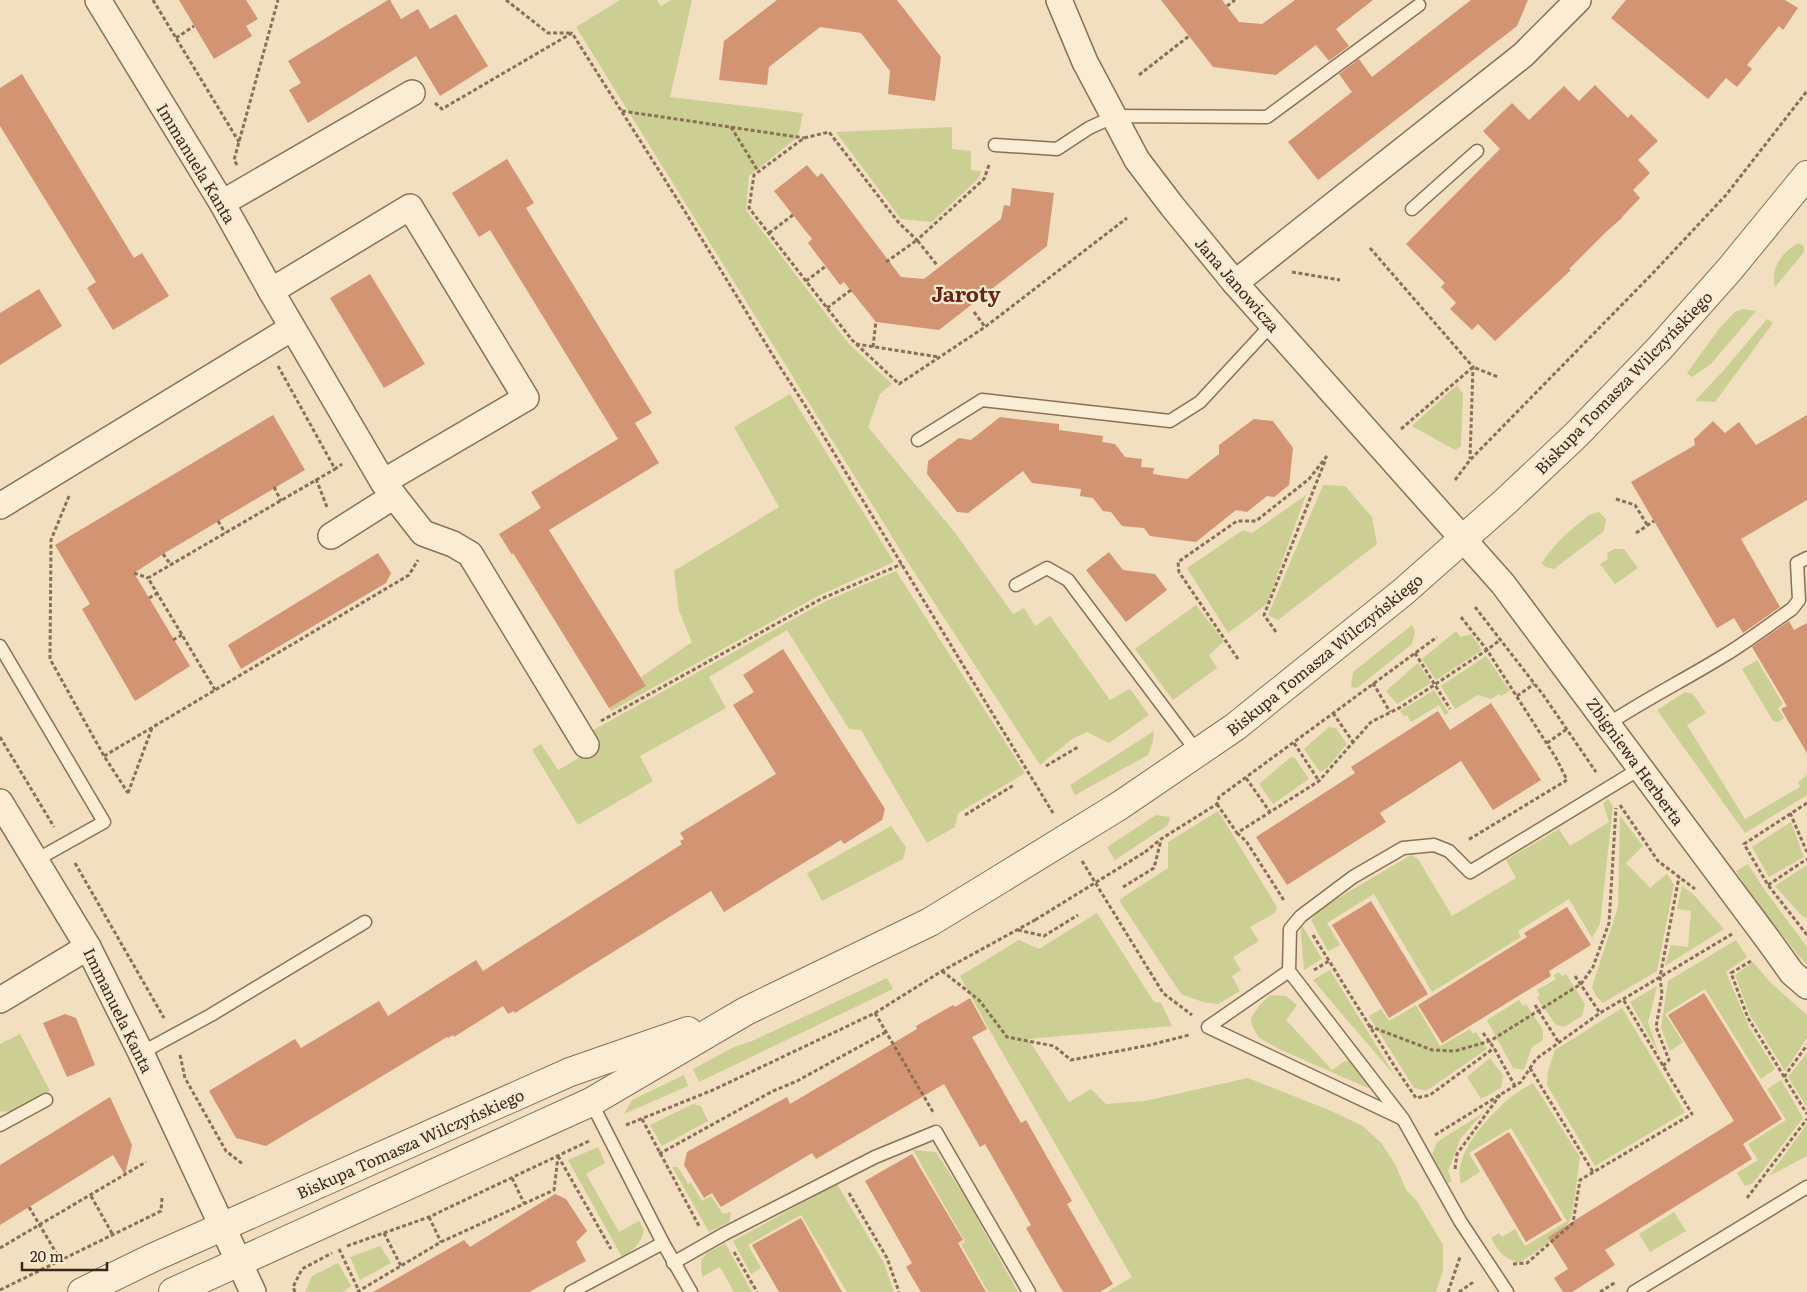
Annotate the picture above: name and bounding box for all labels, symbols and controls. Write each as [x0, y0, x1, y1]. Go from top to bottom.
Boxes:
street label: Immanuela Kanta [151, 98, 243, 228]
street label: Jana Janowicza [1190, 231, 1286, 337]
district label: Jaroty [931, 277, 1001, 308]
street label: Biskupa Tomasza Wilczyńskiego [1529, 285, 1717, 479]
street label: Biskupa Tomasza Wilczyńskiego [1221, 567, 1427, 741]
street label: Zbigniewa Herberta [1581, 692, 1691, 830]
street label: Immanuela Kanta [78, 943, 160, 1077]
street label: Biskupa Tomasza Wilczyńskiego [292, 1082, 528, 1204]
scale bar [22, 1240, 108, 1272]
text: 20 m [30, 1244, 64, 1267]

